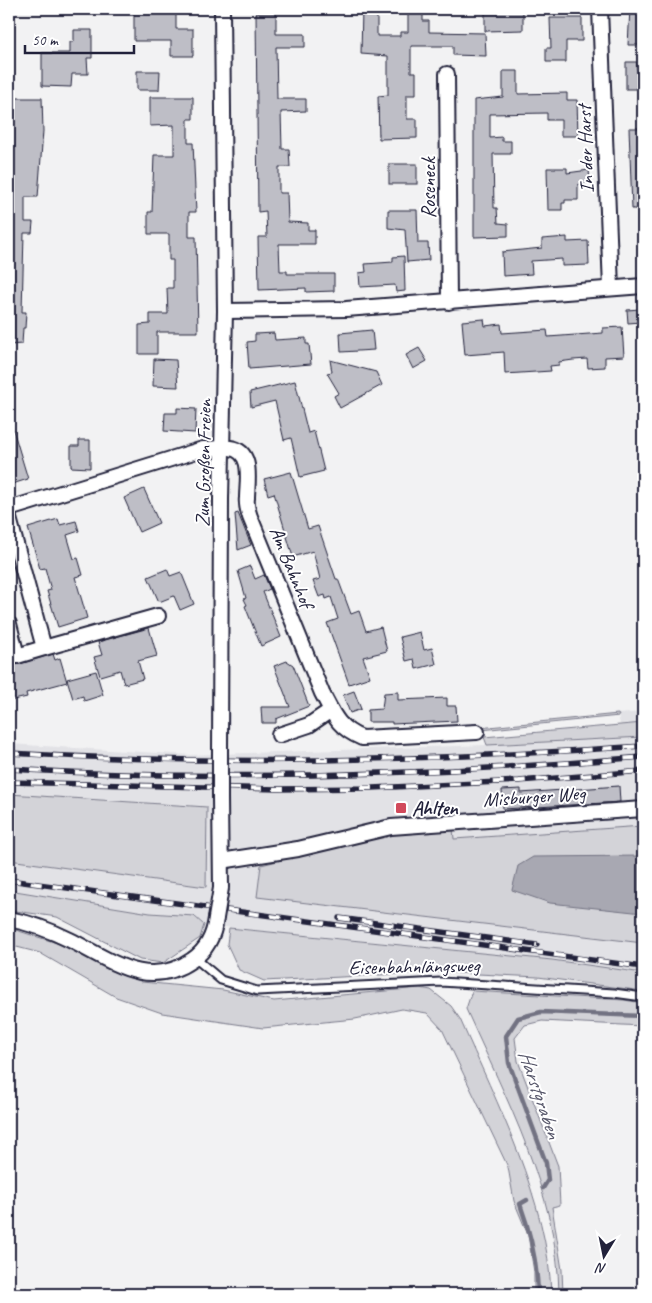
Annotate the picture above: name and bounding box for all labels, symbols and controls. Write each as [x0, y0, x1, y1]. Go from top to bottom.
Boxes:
scale bar [25, 22, 134, 54]
text: 50 m [32, 31, 59, 50]
street label: In der Harst [571, 101, 600, 193]
street label: Roseneck [416, 156, 441, 219]
street label: Zum Großen Freien [190, 398, 217, 527]
street label: Am Bahnhof [264, 523, 321, 615]
street label: Misburger Weg [482, 780, 588, 813]
place label: Ahlten [412, 796, 459, 821]
marker: Ahlten [394, 801, 408, 815]
street label: Eisenbahnlängsweg [348, 953, 482, 980]
water label: Harstgraben [513, 1046, 568, 1143]
north arrow [580, 1230, 630, 1280]
text: N [594, 1259, 608, 1277]

